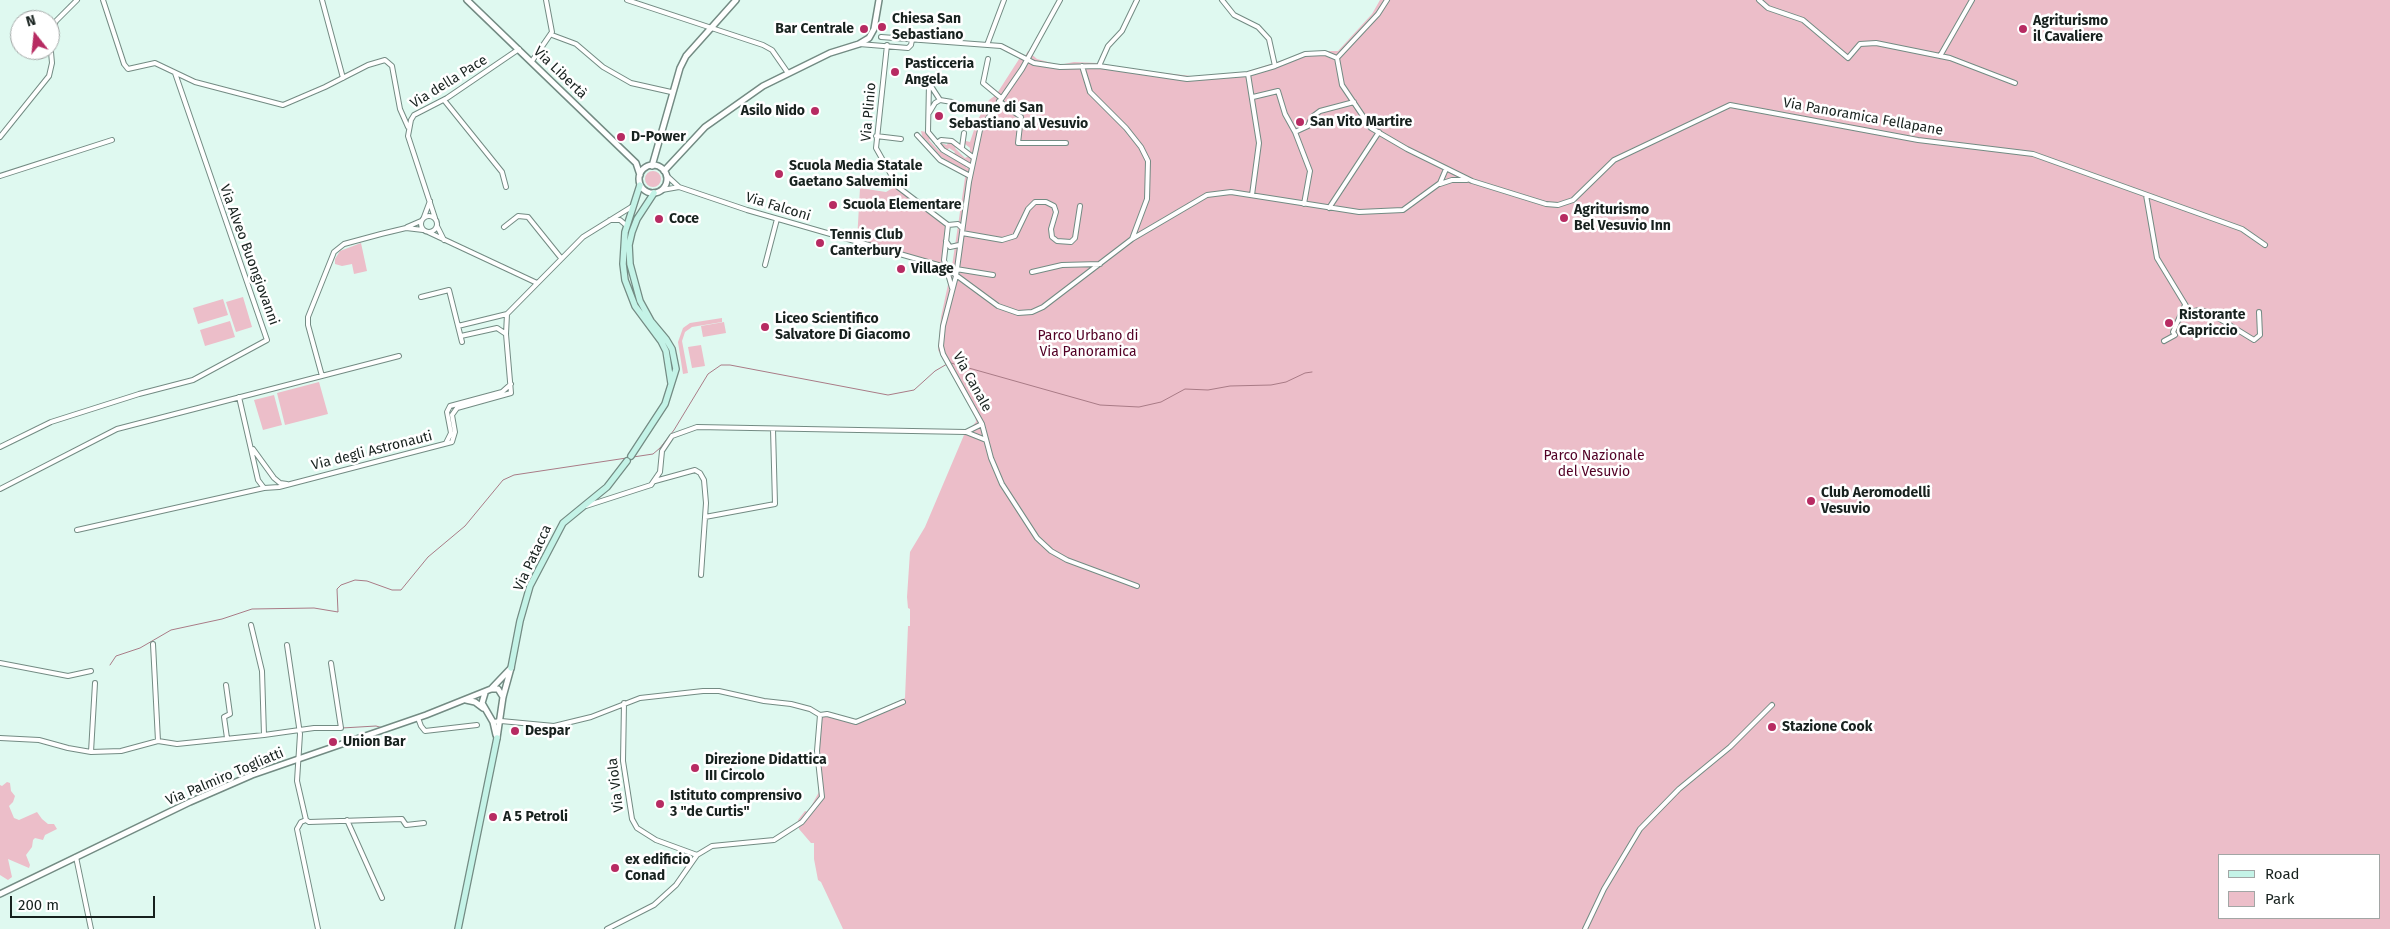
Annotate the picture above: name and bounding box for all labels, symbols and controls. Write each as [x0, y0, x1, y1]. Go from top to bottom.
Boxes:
north arrow [10, 10, 60, 60]
place label: Chiesa San Sebastiano [892, 11, 964, 44]
text: N [24, 12, 38, 31]
place label: Agriturismo il Cavaliere [2033, 13, 2108, 46]
place label: Bar Centrale [775, 21, 854, 37]
marker: Chiesa San Sebastiano [876, 21, 888, 33]
marker: Bar Centrale [858, 23, 870, 35]
marker: Agriturismo il Cavaliere [2017, 23, 2029, 35]
street label: Via Libertà [530, 43, 590, 103]
street label: Via della Pace [407, 52, 491, 112]
place label: Pasticceria Angela [905, 56, 974, 88]
marker: Pasticceria Angela [889, 66, 901, 78]
street label: Via Plinio [858, 82, 880, 142]
street label: Via Panoramica Fellapane [1782, 95, 1944, 139]
place label: Comune di San Sebastiano al Vesuvio [949, 100, 1088, 132]
place label: Asilo Nido [741, 103, 805, 119]
marker: Asilo Nido [809, 105, 821, 117]
marker: Comune di San Sebastiano al Vesuvio [933, 110, 945, 122]
place label: San Vito Martire [1310, 114, 1412, 130]
marker: San Vito Martire [1294, 116, 1306, 128]
place label: D-Power [631, 129, 686, 145]
marker: D-Power [615, 131, 627, 143]
place label: Scuola Media Statale Gaetano Salvemini [789, 158, 922, 190]
marker: Scuola Media Statale Gaetano Salvemini [773, 168, 785, 180]
street label: Via Alveo Buongiovanni [216, 182, 282, 328]
street label: Via Falconi [743, 189, 813, 225]
place label: Scuola Elementare [843, 197, 961, 213]
marker: Scuola Elementare [827, 199, 839, 211]
place label: Agriturismo Bel Vesuvio Inn [1574, 202, 1671, 234]
place label: Coce [669, 211, 699, 227]
marker: Agriturismo Bel Vesuvio Inn [1558, 212, 1570, 224]
marker: Coce [653, 213, 665, 225]
place label: Tennis Club Canterbury [830, 227, 903, 260]
marker: Tennis Club Canterbury [814, 237, 826, 249]
place label: Village [911, 261, 954, 277]
marker: Village [895, 263, 907, 275]
place label: Ristorante Capriccio [2179, 307, 2245, 340]
place label: Liceo Scientifico Salvatore Di Giacomo [775, 311, 910, 344]
marker: Ristorante Capriccio [2163, 317, 2175, 329]
marker: Liceo Scientifico Salvatore Di Giacomo [759, 321, 771, 333]
park label: Parco Urbano di Via Panoramica [1037, 328, 1139, 361]
street label: Via Canale [949, 349, 995, 415]
street label: Via degli Astronauti [310, 428, 434, 474]
park label: Parco Nazionale del Vesuvio [1543, 448, 1645, 481]
place label: Club Aeromodelli Vesuvio [1821, 485, 1931, 518]
marker: Club Aeromodelli Vesuvio [1805, 495, 1817, 507]
street label: Via Patacca [510, 522, 556, 594]
place label: Stazione Cook [1782, 719, 1872, 735]
marker: Stazione Cook [1766, 721, 1778, 733]
place label: Despar [525, 723, 570, 739]
marker: Despar [509, 725, 521, 737]
place label: Union Bar [343, 734, 406, 750]
marker: Union Bar [327, 736, 339, 748]
street label: Via Palmiro Togliatti [164, 745, 286, 809]
place label: Direzione Didattica III Circolo [705, 752, 827, 784]
street label: Via Viola [604, 757, 628, 813]
marker: Direzione Didattica III Circolo [689, 762, 701, 774]
place label: Istituto comprensivo 3 "de Curtis" [670, 788, 802, 820]
marker: Istituto comprensivo 3 "de Curtis" [654, 798, 666, 810]
place label: A 5 Petroli [503, 809, 568, 825]
marker: A 5 Petroli [487, 811, 499, 823]
place label: ex edificio Conad [625, 852, 690, 884]
legend [2218, 854, 2380, 919]
marker: ex edificio Conad [609, 862, 621, 874]
text: Road [2265, 865, 2300, 883]
scale bar [12, 886, 158, 918]
text: Park [2265, 890, 2295, 908]
text: 200 m [18, 896, 59, 914]

